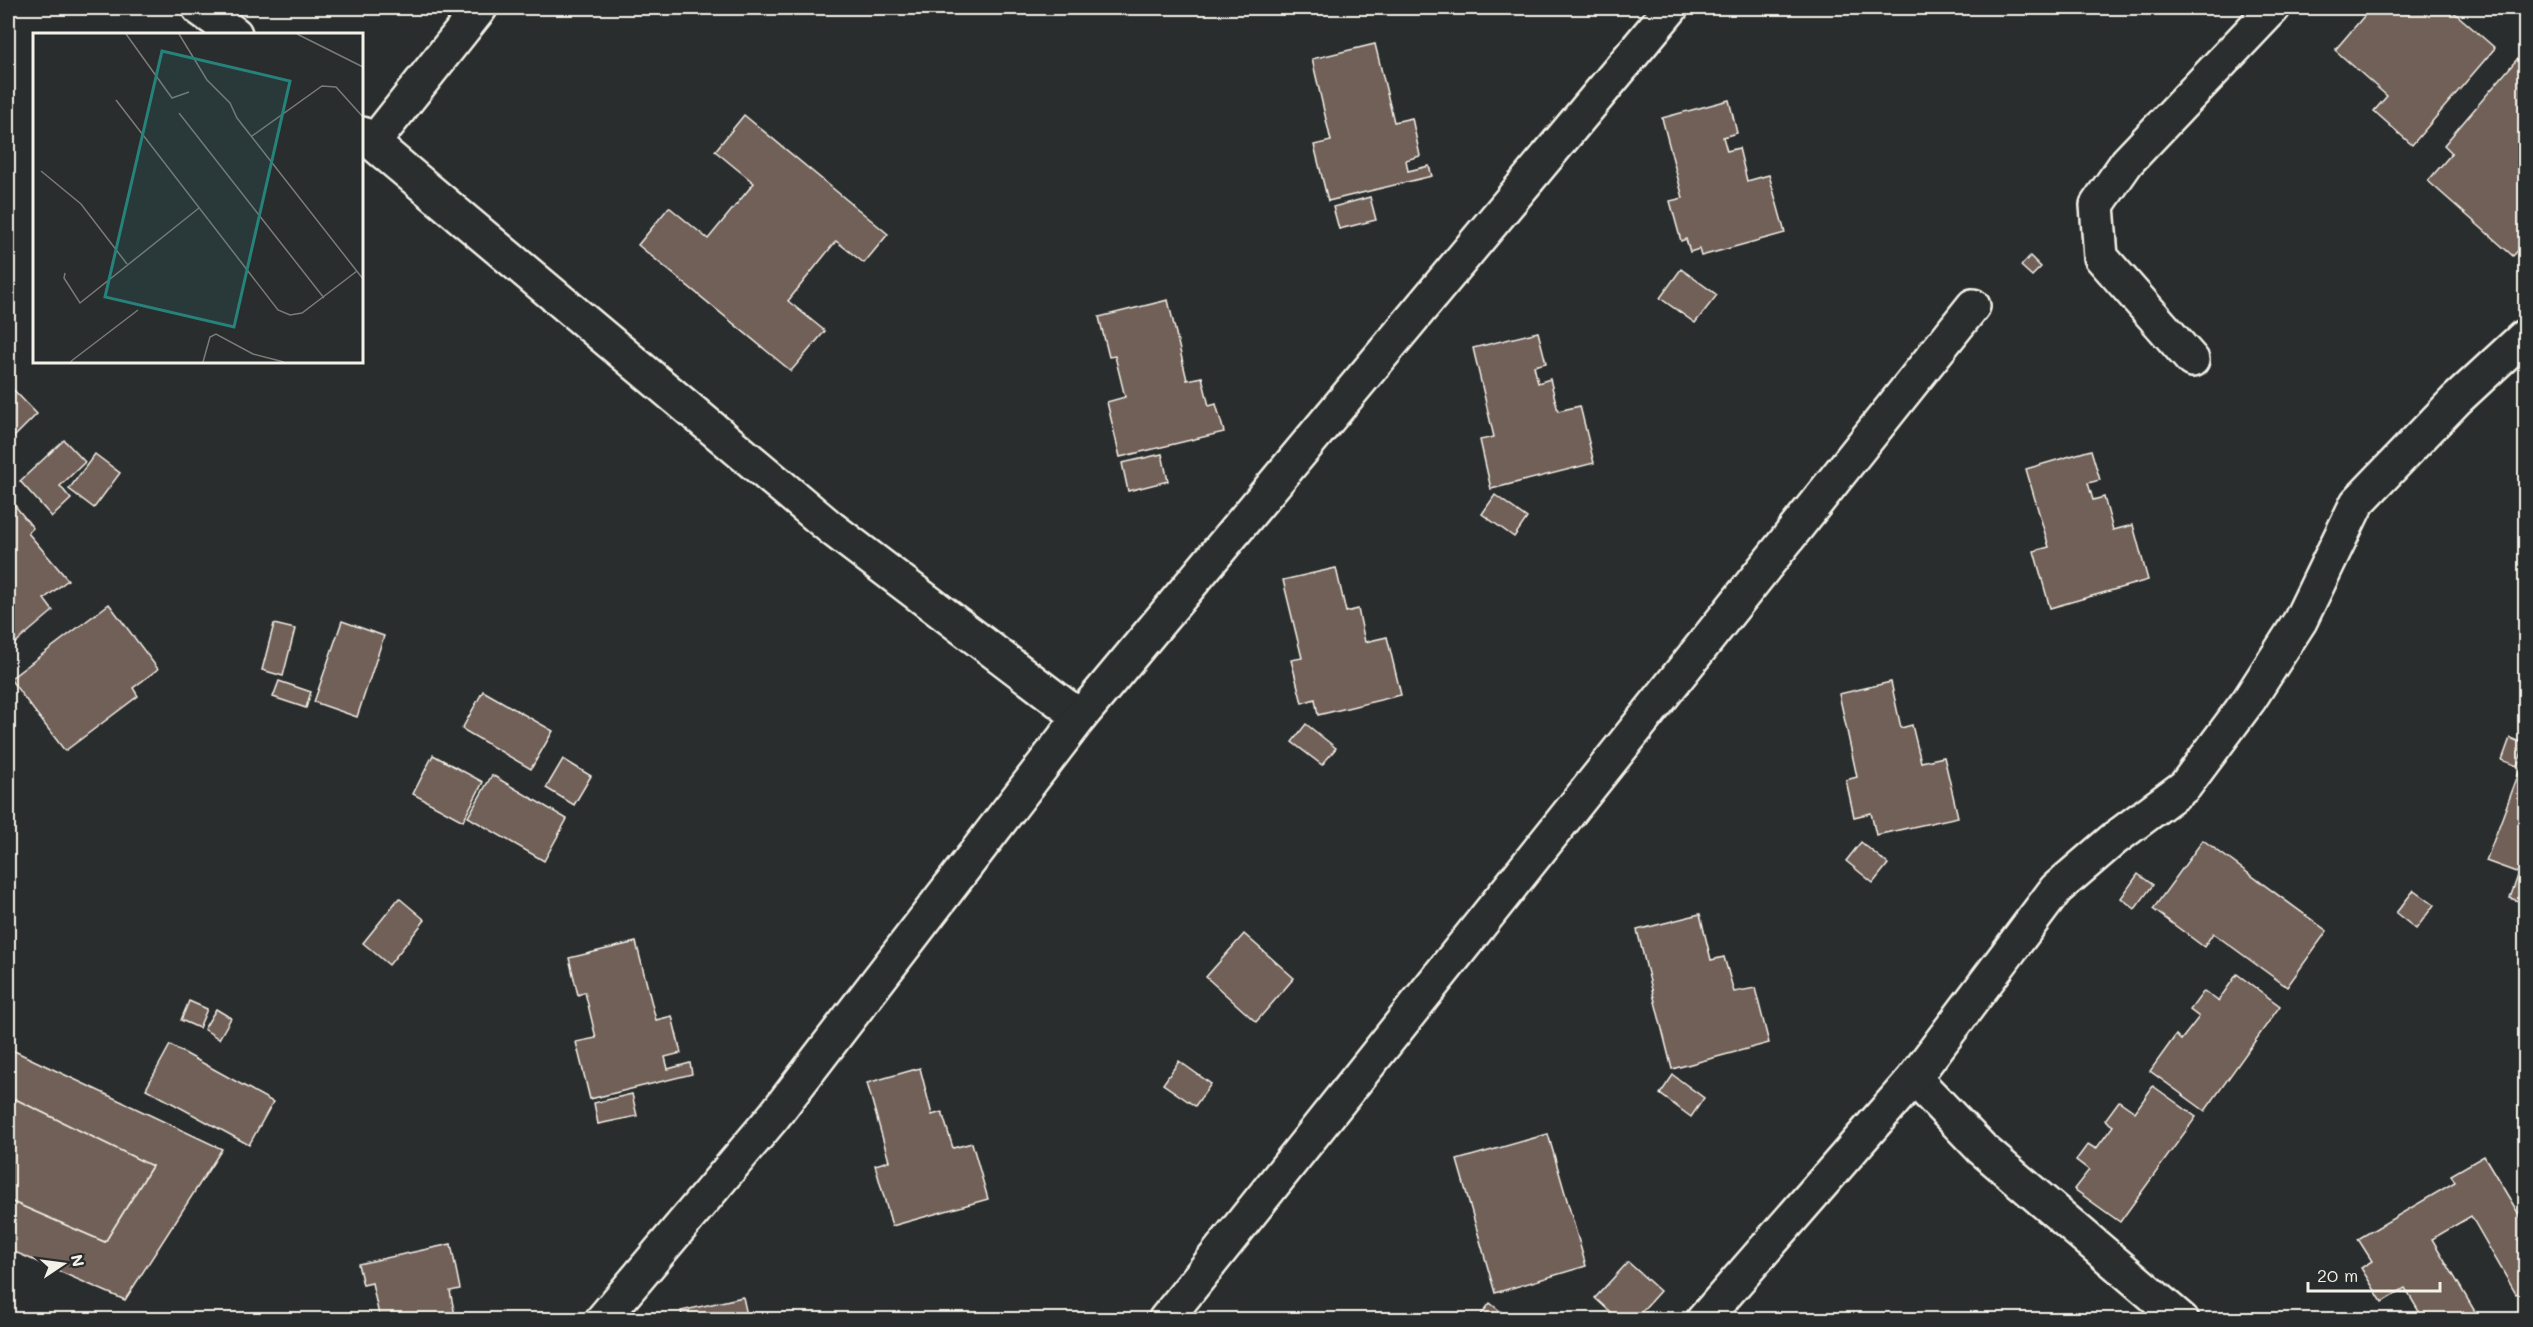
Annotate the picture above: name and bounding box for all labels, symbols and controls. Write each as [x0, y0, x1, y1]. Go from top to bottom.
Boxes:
inset map [33, 33, 363, 363]
north arrow [33, 1234, 93, 1294]
text: N [67, 1252, 90, 1269]
scale bar [2308, 1255, 2440, 1293]
text: 20 m [2317, 1263, 2358, 1287]

